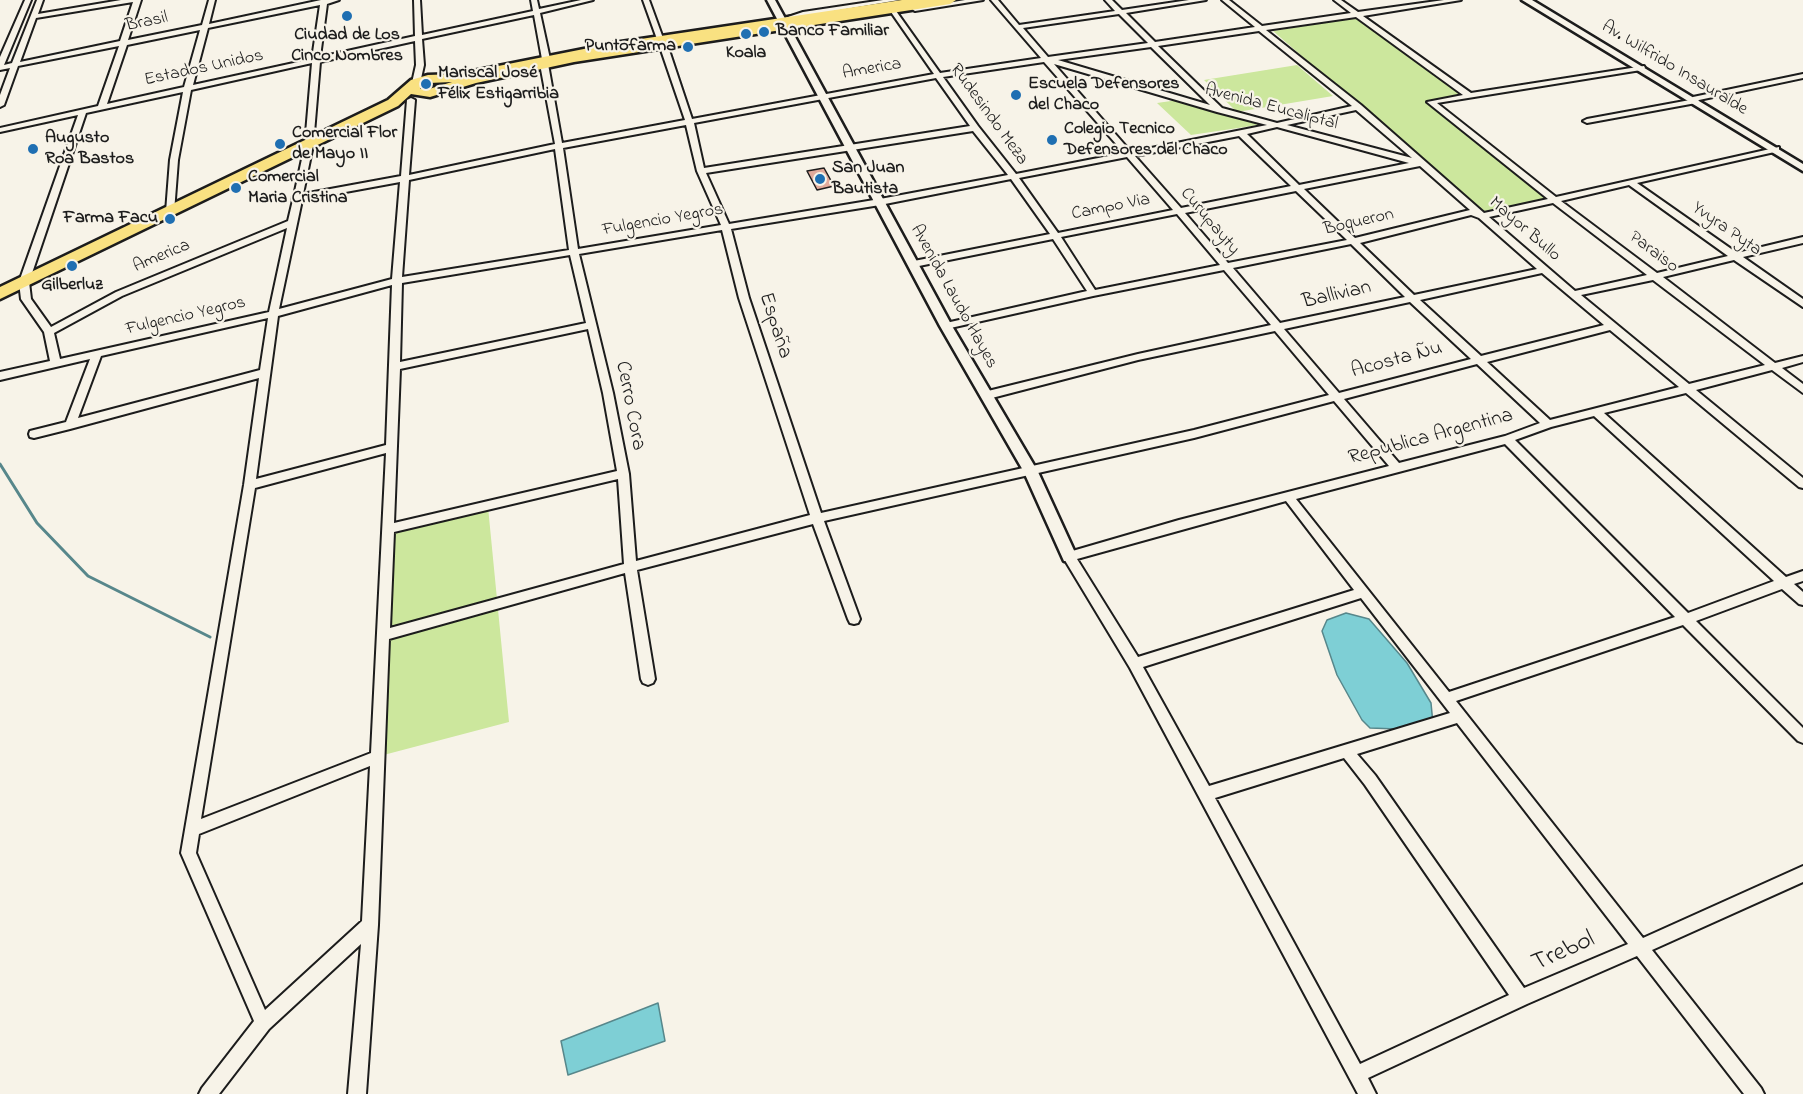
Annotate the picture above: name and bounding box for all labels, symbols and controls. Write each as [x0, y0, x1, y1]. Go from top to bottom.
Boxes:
street label: Brasil [124, 8, 170, 38]
marker: Ciudad de Los Cinco Nombres [340, 9, 354, 23]
street label: Av. Wilfrido Insauralde [1597, 17, 1751, 121]
place label: Banco Familiar [776, 21, 889, 43]
place label: Ciudad de Los Cinco Nombres [291, 25, 403, 68]
marker: Banco Familiar [757, 25, 771, 39]
marker: Koala [739, 27, 753, 41]
place label: Puntofarma [585, 36, 676, 58]
marker: Puntofarma [681, 40, 695, 54]
place label: Koala [726, 43, 766, 65]
street label: Estados Unidos [143, 46, 265, 92]
street label: America [841, 54, 903, 86]
street label: Rudesindo Meza [944, 60, 1032, 170]
place label: Mariscal José Félix Estigarribia [438, 63, 559, 106]
place label: Escuela Defensores del Chaco [1028, 74, 1180, 116]
marker: Mariscal José Félix Estigarribia [419, 77, 433, 91]
street label: Avenida Eucaliptal [1202, 80, 1340, 136]
marker: Escuela Defensores del Chaco [1009, 88, 1023, 102]
place label: Colegio Tecnico Defensores del Chaco [1064, 119, 1228, 162]
place label: Comercial Flor de Mayo II [292, 123, 397, 166]
place label: Augusto Roa Bastos [45, 128, 134, 170]
marker: Colegio Tecnico Defensores del Chaco [1045, 133, 1059, 147]
marker: Comercial Flor de Mayo II [273, 137, 287, 151]
marker: Augusto Roa Bastos [26, 142, 40, 156]
place label: San Juan Bautista [832, 158, 904, 201]
place label: Comercial Maria Cristina [248, 167, 347, 210]
marker: San Juan Bautista [813, 172, 827, 186]
marker: Comercial Maria Cristina [229, 181, 243, 195]
street label: Curupayty [1175, 184, 1243, 260]
street label: Campo Via [1070, 190, 1152, 226]
street label: Mayor Bullo [1484, 193, 1564, 267]
street label: Yvyra Pyta [1687, 198, 1765, 262]
street label: Fulgencio Yegros [601, 200, 725, 242]
street label: Boqueron [1322, 204, 1396, 242]
place label: Farma Facu [63, 208, 158, 230]
marker: Farma Facu [163, 212, 177, 226]
street label: Avenida Laudo Hayes [905, 221, 1001, 373]
street label: Paraiso [1624, 227, 1682, 279]
street label: America [130, 235, 194, 279]
marker: Gilberluz [65, 259, 79, 273]
place label: Gilberluz [41, 275, 103, 297]
street label: Ballivian [1300, 276, 1374, 316]
street label: España [752, 290, 796, 362]
street label: Fulgencio Yegros [124, 293, 248, 341]
street label: Acosta Ñu [1349, 337, 1445, 385]
street label: Cerro Cora [608, 359, 650, 453]
street label: Republica Argentina [1346, 404, 1516, 472]
street label: Trebol [1528, 925, 1600, 981]

